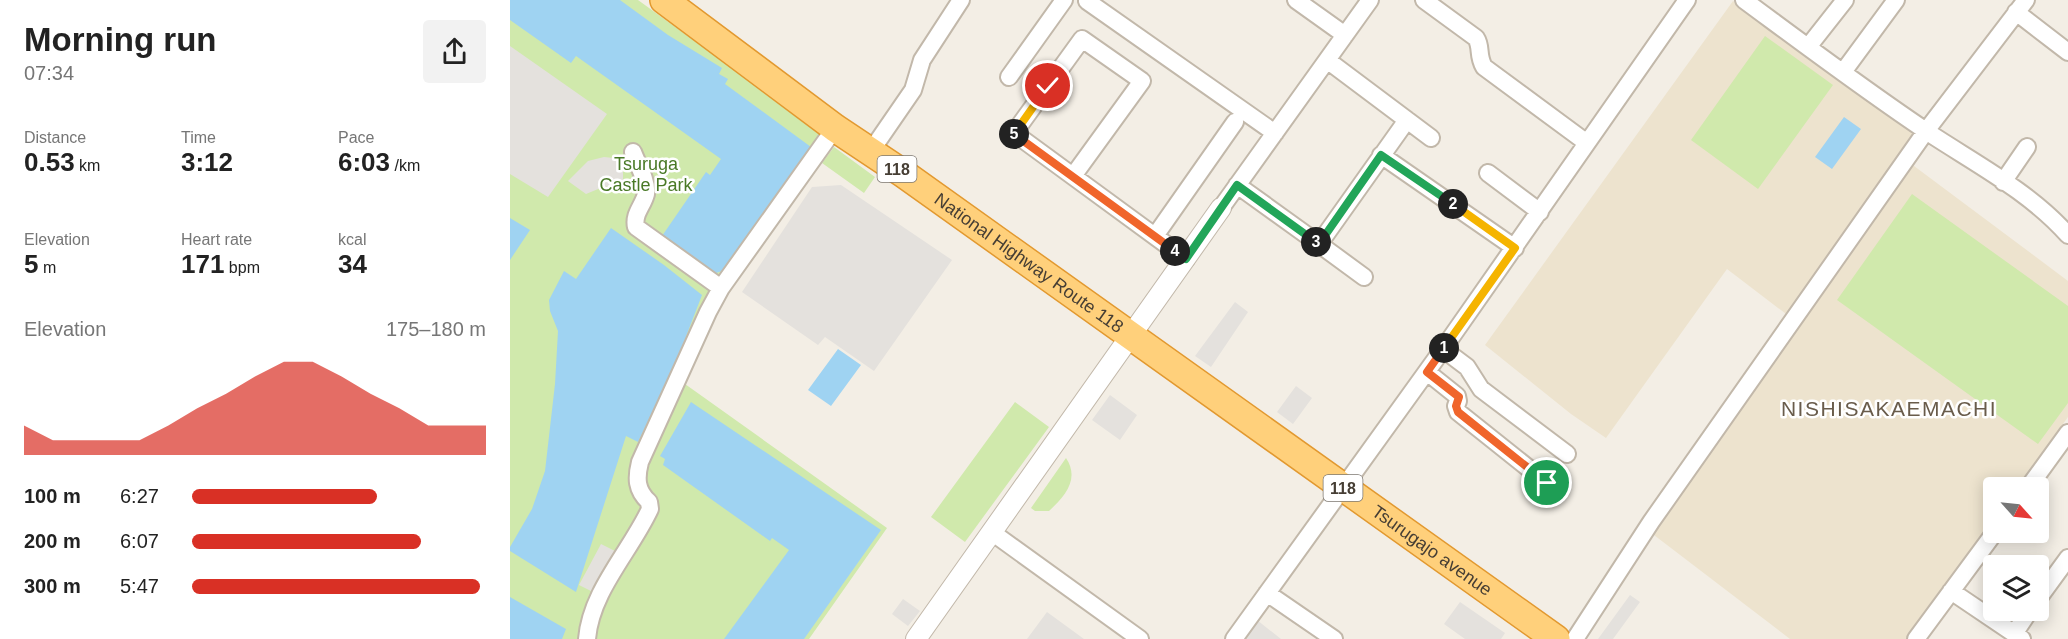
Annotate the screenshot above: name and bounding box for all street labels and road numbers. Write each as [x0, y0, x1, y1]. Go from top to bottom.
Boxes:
road number: 118 [878, 156, 916, 182]
street label: National Highway Route 118 [931, 189, 1127, 337]
road number: 118 [1324, 475, 1362, 501]
street label: Tsurugajo avenue [1368, 501, 1496, 600]

